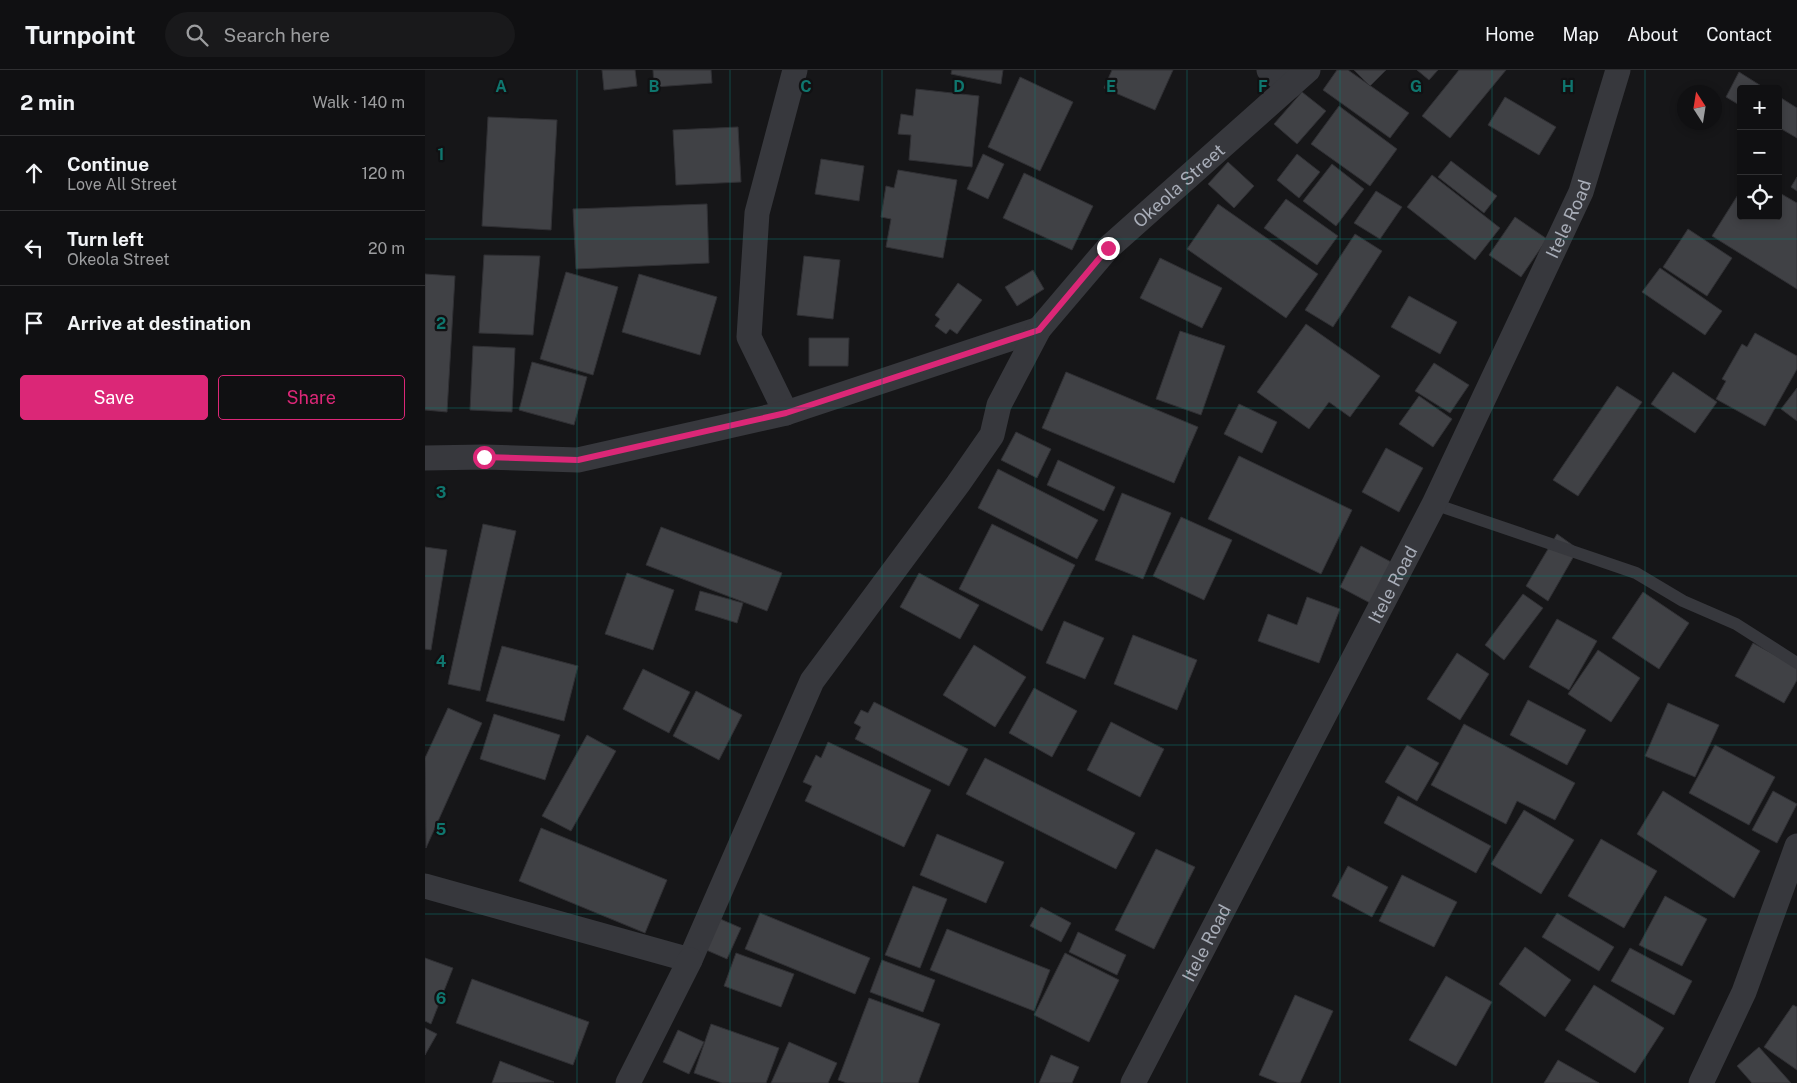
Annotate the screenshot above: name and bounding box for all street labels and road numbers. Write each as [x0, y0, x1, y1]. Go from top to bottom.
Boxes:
street label: Okeola Street [1128, 139, 1229, 231]
street label: Itele Road [1541, 177, 1595, 261]
street label: Itele Road [1364, 542, 1421, 627]
street label: Itele Road [1177, 901, 1235, 985]

